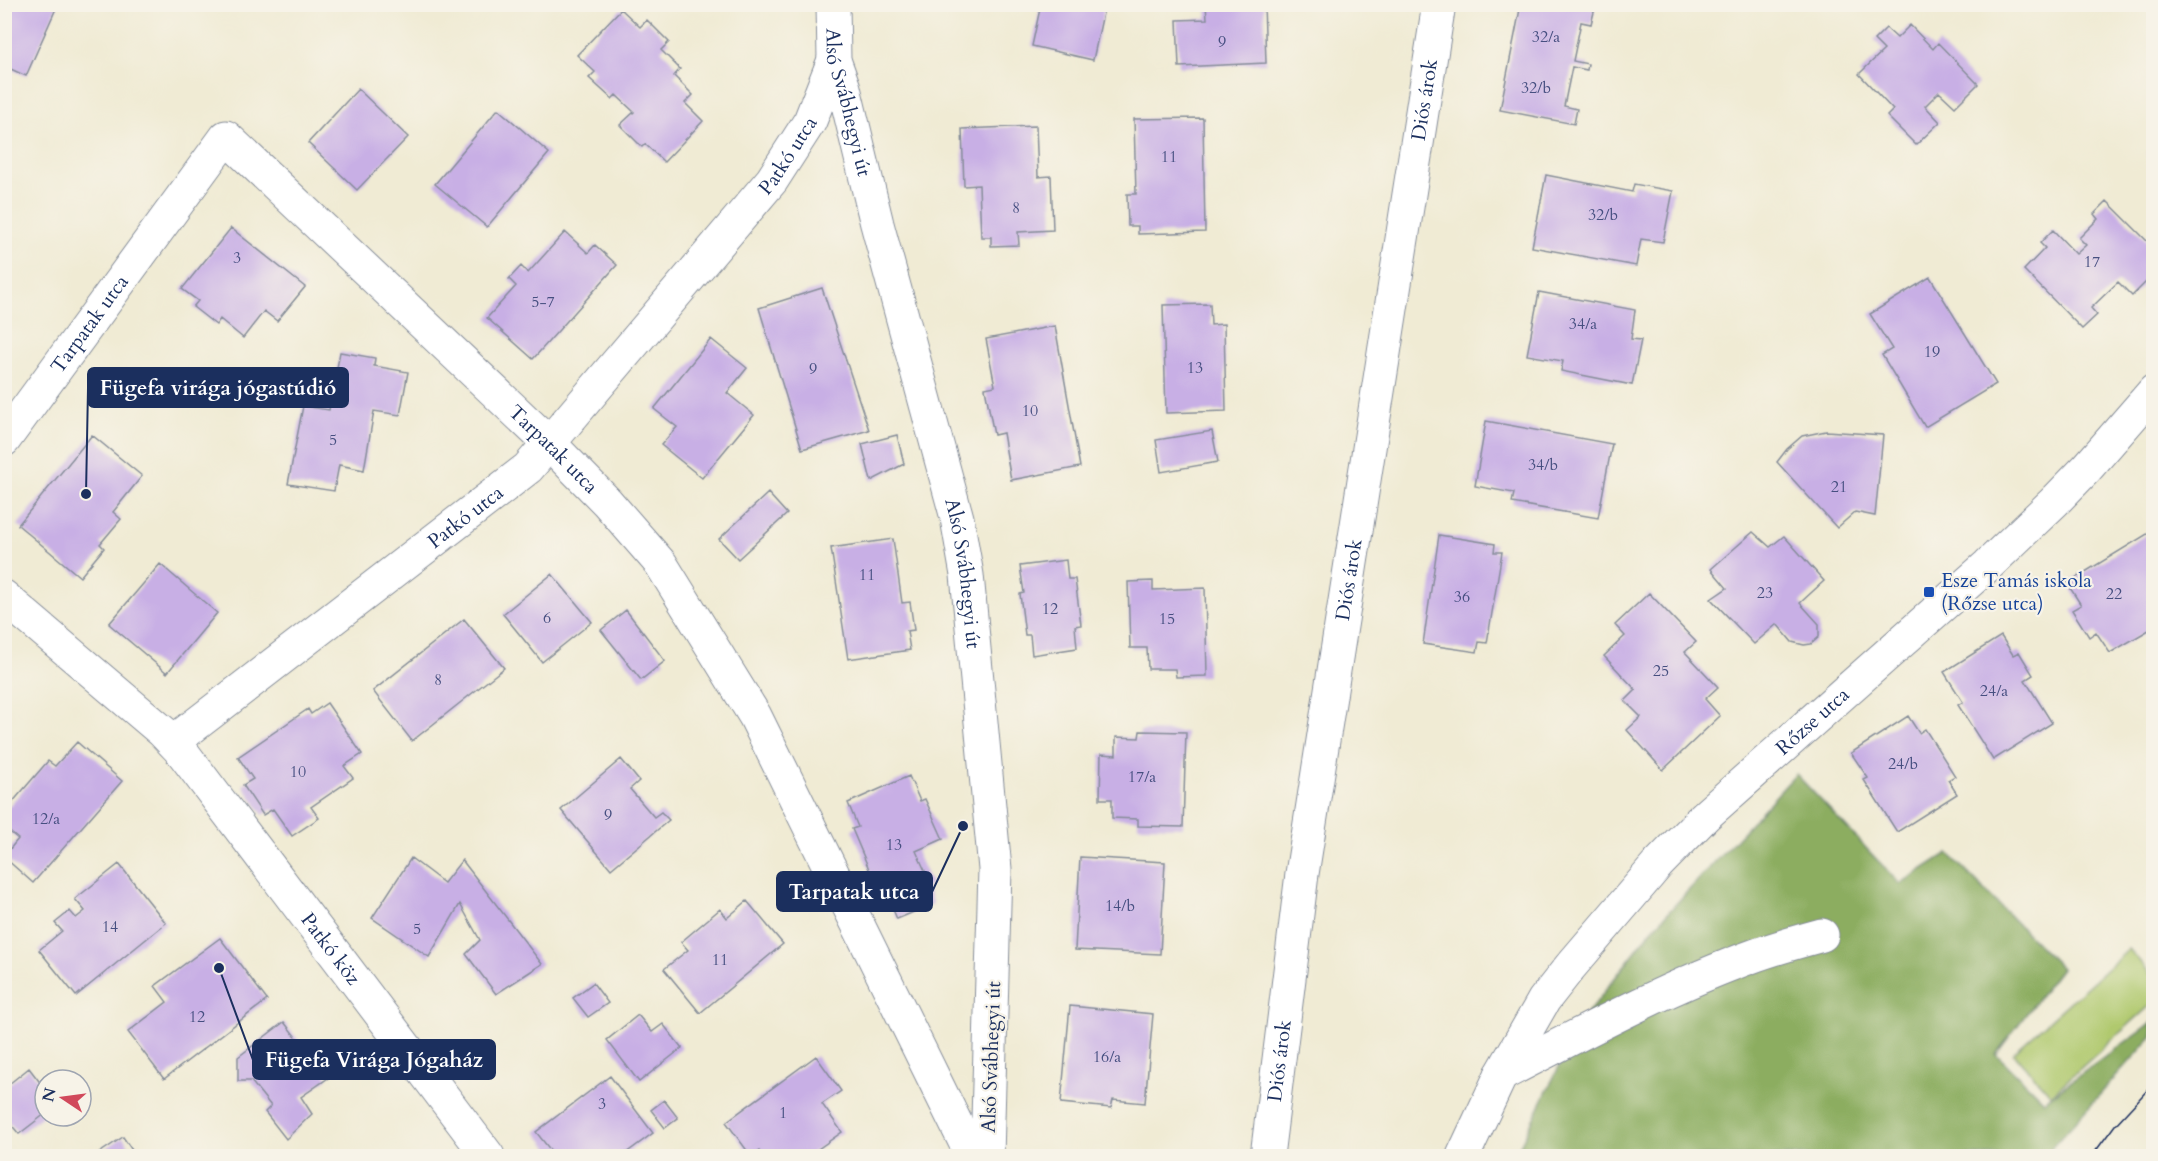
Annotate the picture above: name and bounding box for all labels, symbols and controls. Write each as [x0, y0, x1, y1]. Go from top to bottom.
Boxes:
house number: 32/a [1532, 26, 1560, 48]
street label: Alsó Svábhegyi út [820, 28, 879, 180]
house number: 9 [1218, 31, 1226, 53]
street label: Diós árok [1404, 57, 1444, 142]
house number: 32/b [1521, 77, 1551, 99]
street label: Patkó utca [752, 111, 823, 200]
house number: 11 [1161, 146, 1177, 168]
house number: 8 [1012, 197, 1020, 219]
house number: 32/b [1588, 204, 1618, 226]
house number: 3 [233, 247, 241, 269]
house number: 17 [2084, 251, 2100, 273]
street label: Tarpatak utca [44, 269, 135, 379]
house number: 5-7 [531, 291, 555, 313]
house number: 34/a [1569, 313, 1597, 335]
house number: 19 [1924, 341, 1940, 363]
house number: 13 [1187, 357, 1203, 379]
house number: 9 [809, 358, 817, 380]
callout: Fügefa virága jógastúdió [88, 368, 348, 407]
text: Fügefa virága jógastúdió [100, 374, 336, 403]
street label: Tarpatak utca [503, 398, 605, 499]
house number: 10 [1022, 400, 1038, 422]
house number: 5 [329, 429, 337, 451]
house number: 34/b [1528, 454, 1558, 476]
house number: 21 [1831, 476, 1847, 498]
street label: Patkó utca [422, 479, 509, 554]
street label: Alsó Svábhegyi út [939, 495, 987, 650]
street label: Diós árok [1329, 537, 1368, 623]
house number: 11 [859, 564, 875, 586]
place label: Esze Tamás iskola (Rőzse utca) [1941, 567, 2092, 617]
house number: 23 [1757, 582, 1773, 604]
house number: 22 [2106, 583, 2122, 605]
marker: Esze Tamás iskola (Rőzse utca) [1922, 585, 1936, 599]
house number: 36 [1454, 586, 1470, 608]
house number: 12 [1042, 598, 1058, 620]
house number: 6 [543, 607, 551, 629]
house number: 15 [1159, 608, 1175, 630]
house number: 25 [1653, 660, 1669, 682]
house number: 8 [434, 669, 442, 691]
house number: 24/a [1980, 680, 2008, 702]
street label: Rőzse utca [1770, 681, 1855, 761]
house number: 24/b [1888, 753, 1918, 775]
house number: 10 [290, 761, 306, 783]
house number: 17/a [1128, 766, 1156, 788]
house number: 9 [604, 804, 612, 826]
house number: 12/a [32, 808, 60, 830]
house number: 13 [886, 834, 902, 856]
callout: Tarpatak utca [777, 872, 932, 911]
text: Tarpatak utca [788, 878, 920, 907]
house number: 14/b [1105, 895, 1135, 917]
street label: Patkó köz [295, 907, 367, 990]
house number: 14 [102, 916, 118, 938]
house number: 5 [413, 918, 421, 940]
house number: 11 [712, 949, 728, 971]
street label: Alsó Svábhegyi út [975, 980, 1007, 1133]
house number: 12 [189, 1006, 205, 1028]
street label: Diós árok [1260, 1018, 1297, 1103]
callout: Fügefa Virága Jógaház [253, 1040, 495, 1079]
text: Fügefa Virága Jógaház [265, 1046, 484, 1075]
house number: 16/a [1093, 1046, 1121, 1068]
north arrow [33, 1068, 93, 1128]
text: N [37, 1086, 62, 1104]
house number: 3 [598, 1093, 606, 1115]
house number: 1 [779, 1102, 787, 1124]

